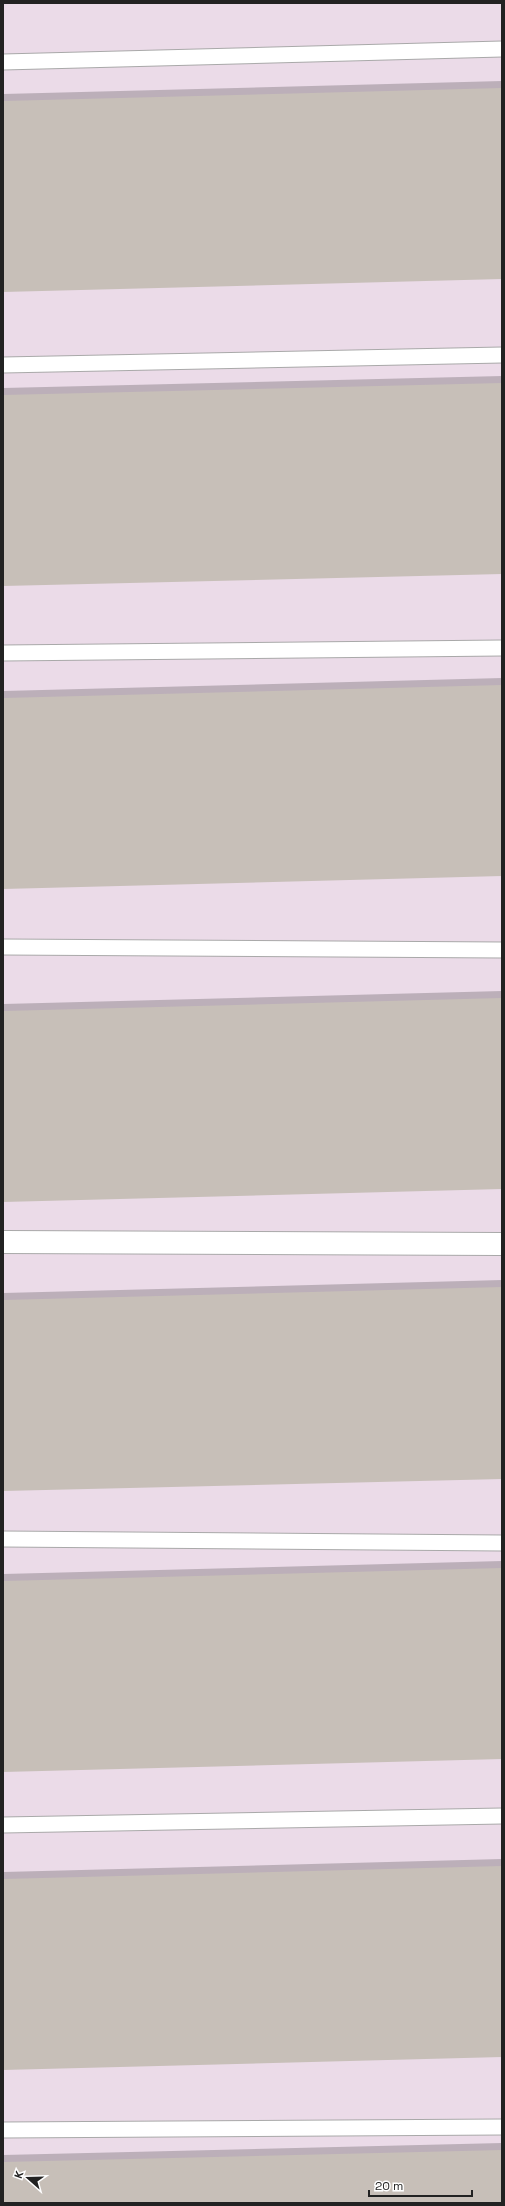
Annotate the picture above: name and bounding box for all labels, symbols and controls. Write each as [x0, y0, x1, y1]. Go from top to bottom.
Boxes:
north arrow [8, 2158, 48, 2198]
text: K [11, 2169, 26, 2180]
scale bar [369, 2172, 472, 2198]
text: 20 m [375, 2178, 403, 2194]

